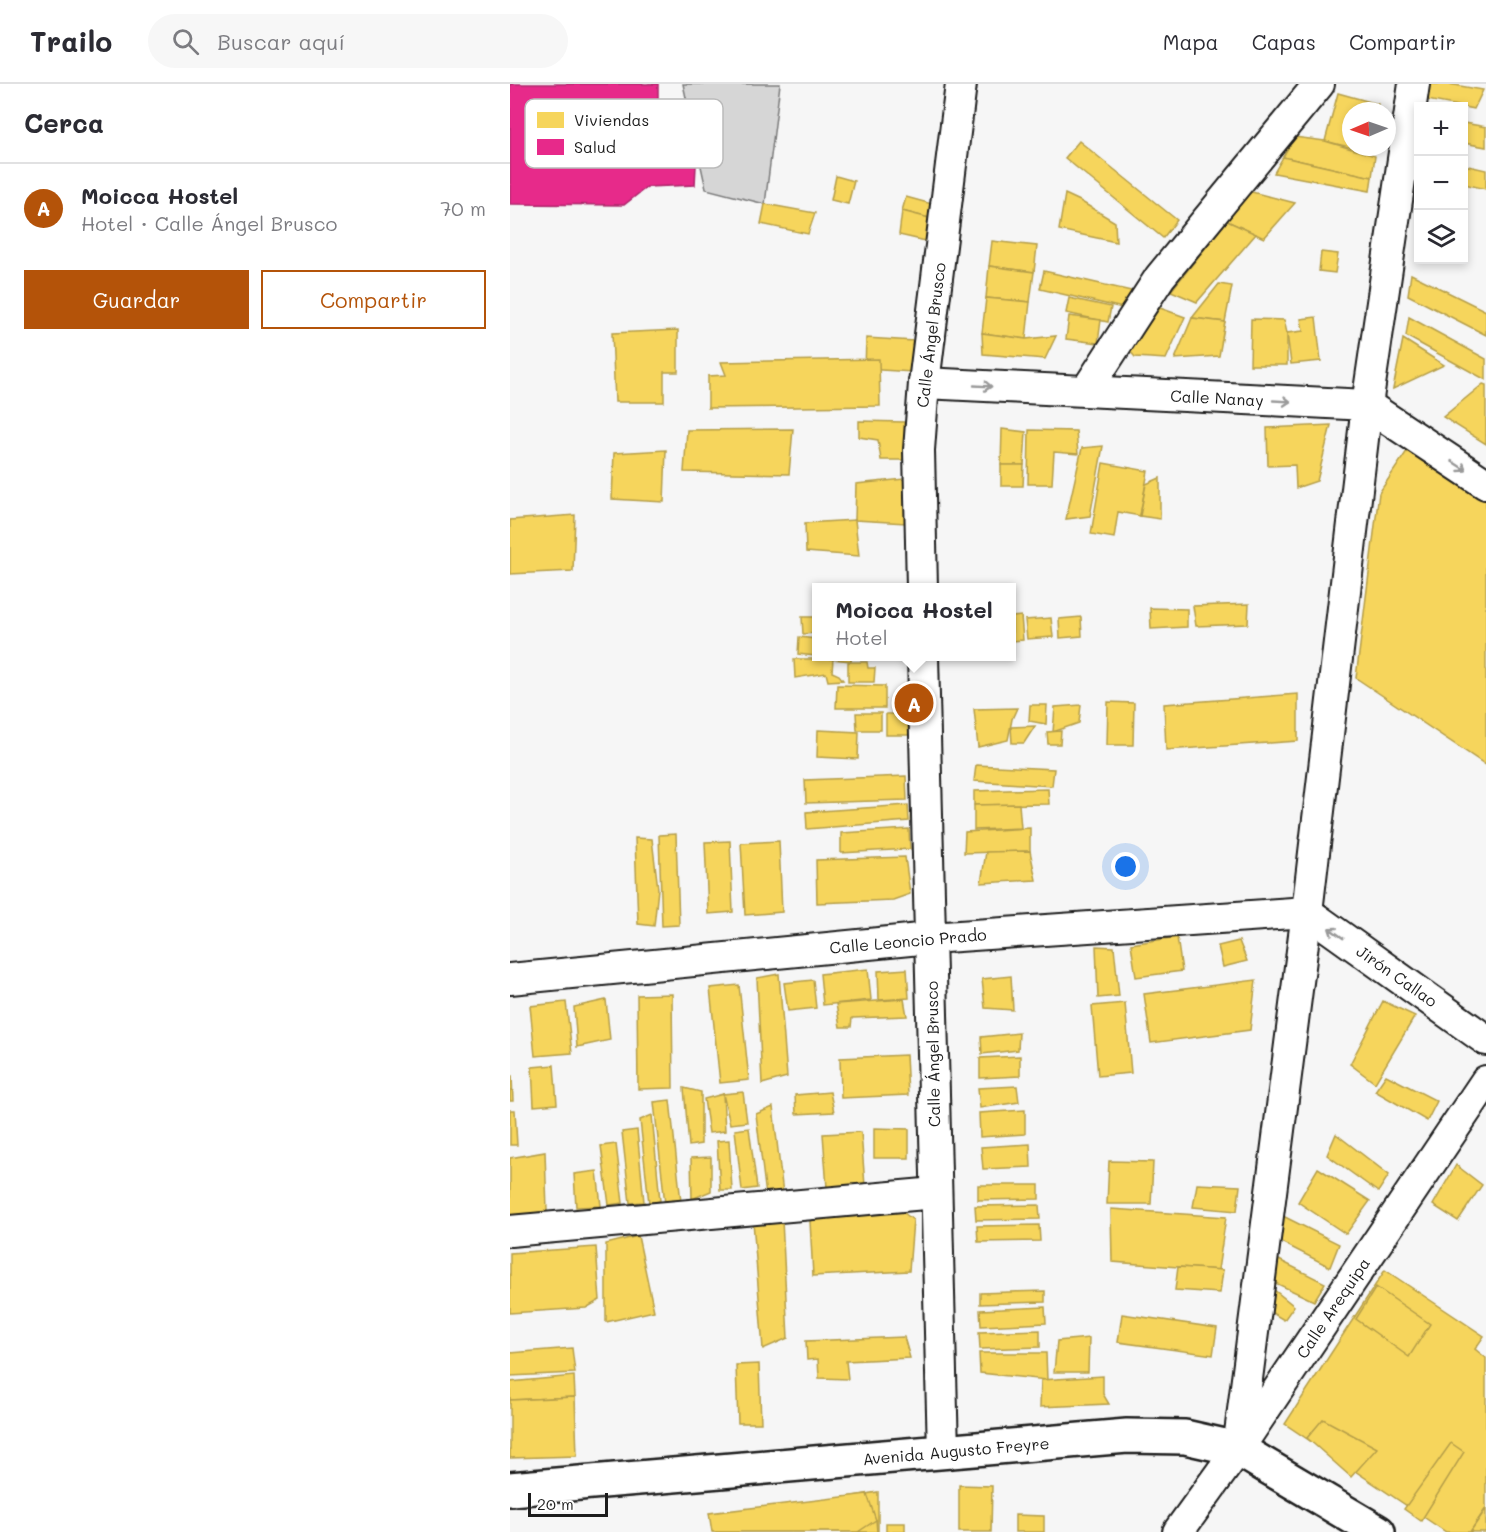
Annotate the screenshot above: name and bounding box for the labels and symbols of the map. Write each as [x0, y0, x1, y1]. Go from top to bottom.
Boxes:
legend [525, 99, 723, 168]
north arrow [1342, 102, 1396, 156]
text: Viviendas [574, 109, 649, 130]
text: Salud [574, 136, 616, 157]
street label: Calle Ángel Brusco [911, 261, 950, 409]
one-way arrow [972, 381, 992, 392]
street label: Calle Nanay [1170, 385, 1264, 410]
one-way arrow [1272, 396, 1292, 407]
one-way arrow [1450, 460, 1467, 472]
pin: A [894, 680, 934, 726]
your location [1111, 852, 1140, 881]
street label: Calle Leoncio Prado [829, 923, 987, 958]
one-way arrow [1328, 926, 1344, 939]
street label: Jirón Callao [1353, 940, 1442, 1011]
street label: Calle Ángel Brusco [921, 981, 944, 1127]
street label: Calle Arequipa [1291, 1253, 1374, 1362]
street label: Avenida Augusto Freyre [862, 1432, 1050, 1469]
scale bar [528, 1490, 608, 1518]

